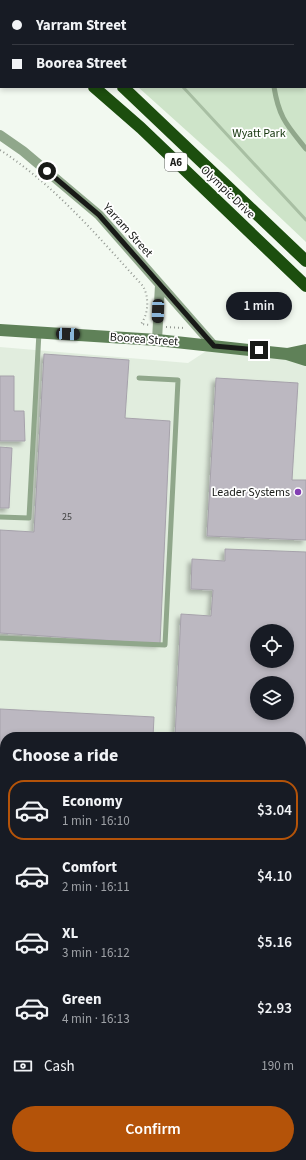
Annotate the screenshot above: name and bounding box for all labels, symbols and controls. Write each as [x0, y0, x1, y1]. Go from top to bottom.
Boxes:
text: Yarram Street [36, 15, 127, 36]
text: Boorea Street [36, 53, 127, 74]
park label: Wyatt Park [232, 125, 286, 142]
road number: A6 [165, 153, 187, 171]
route start [38, 162, 56, 180]
street label: Olympic Drive [197, 162, 259, 223]
street label: Yarram Street [98, 199, 157, 261]
callout: 1 min [226, 292, 292, 320]
text: 1 min [244, 297, 274, 315]
car [152, 299, 164, 323]
car [56, 327, 80, 341]
street label: Boorea Street [109, 329, 179, 350]
route end [250, 341, 268, 359]
place label: Leader Systems [212, 484, 290, 501]
marker: Leader Systems [293, 487, 303, 497]
house number: 25 [62, 510, 72, 524]
map controls [250, 624, 294, 720]
button: locate [250, 624, 294, 668]
button: layers [250, 676, 294, 720]
text: Choose a ride [12, 743, 118, 768]
text: Economy [62, 791, 123, 812]
icon: car [14, 792, 50, 828]
text: $3.04 [257, 800, 292, 821]
text: 1 min · 16:10 [62, 812, 130, 830]
text: Comfort [62, 857, 117, 878]
icon: car [14, 858, 50, 894]
text: $4.10 [257, 866, 292, 887]
text: 2 min · 16:11 [62, 878, 130, 896]
text: XL [62, 923, 78, 944]
icon: car [14, 924, 50, 960]
text: $5.16 [257, 932, 292, 953]
text: 3 min · 16:12 [62, 944, 130, 962]
text: Green [62, 989, 102, 1010]
icon: car [14, 990, 50, 1026]
text: $2.93 [257, 998, 292, 1019]
text: 4 min · 16:13 [62, 1010, 130, 1028]
icon: cash [12, 1055, 34, 1077]
text: Cash [44, 1056, 75, 1077]
text: 190 m [261, 1057, 294, 1075]
button: Confirm [12, 1106, 294, 1152]

